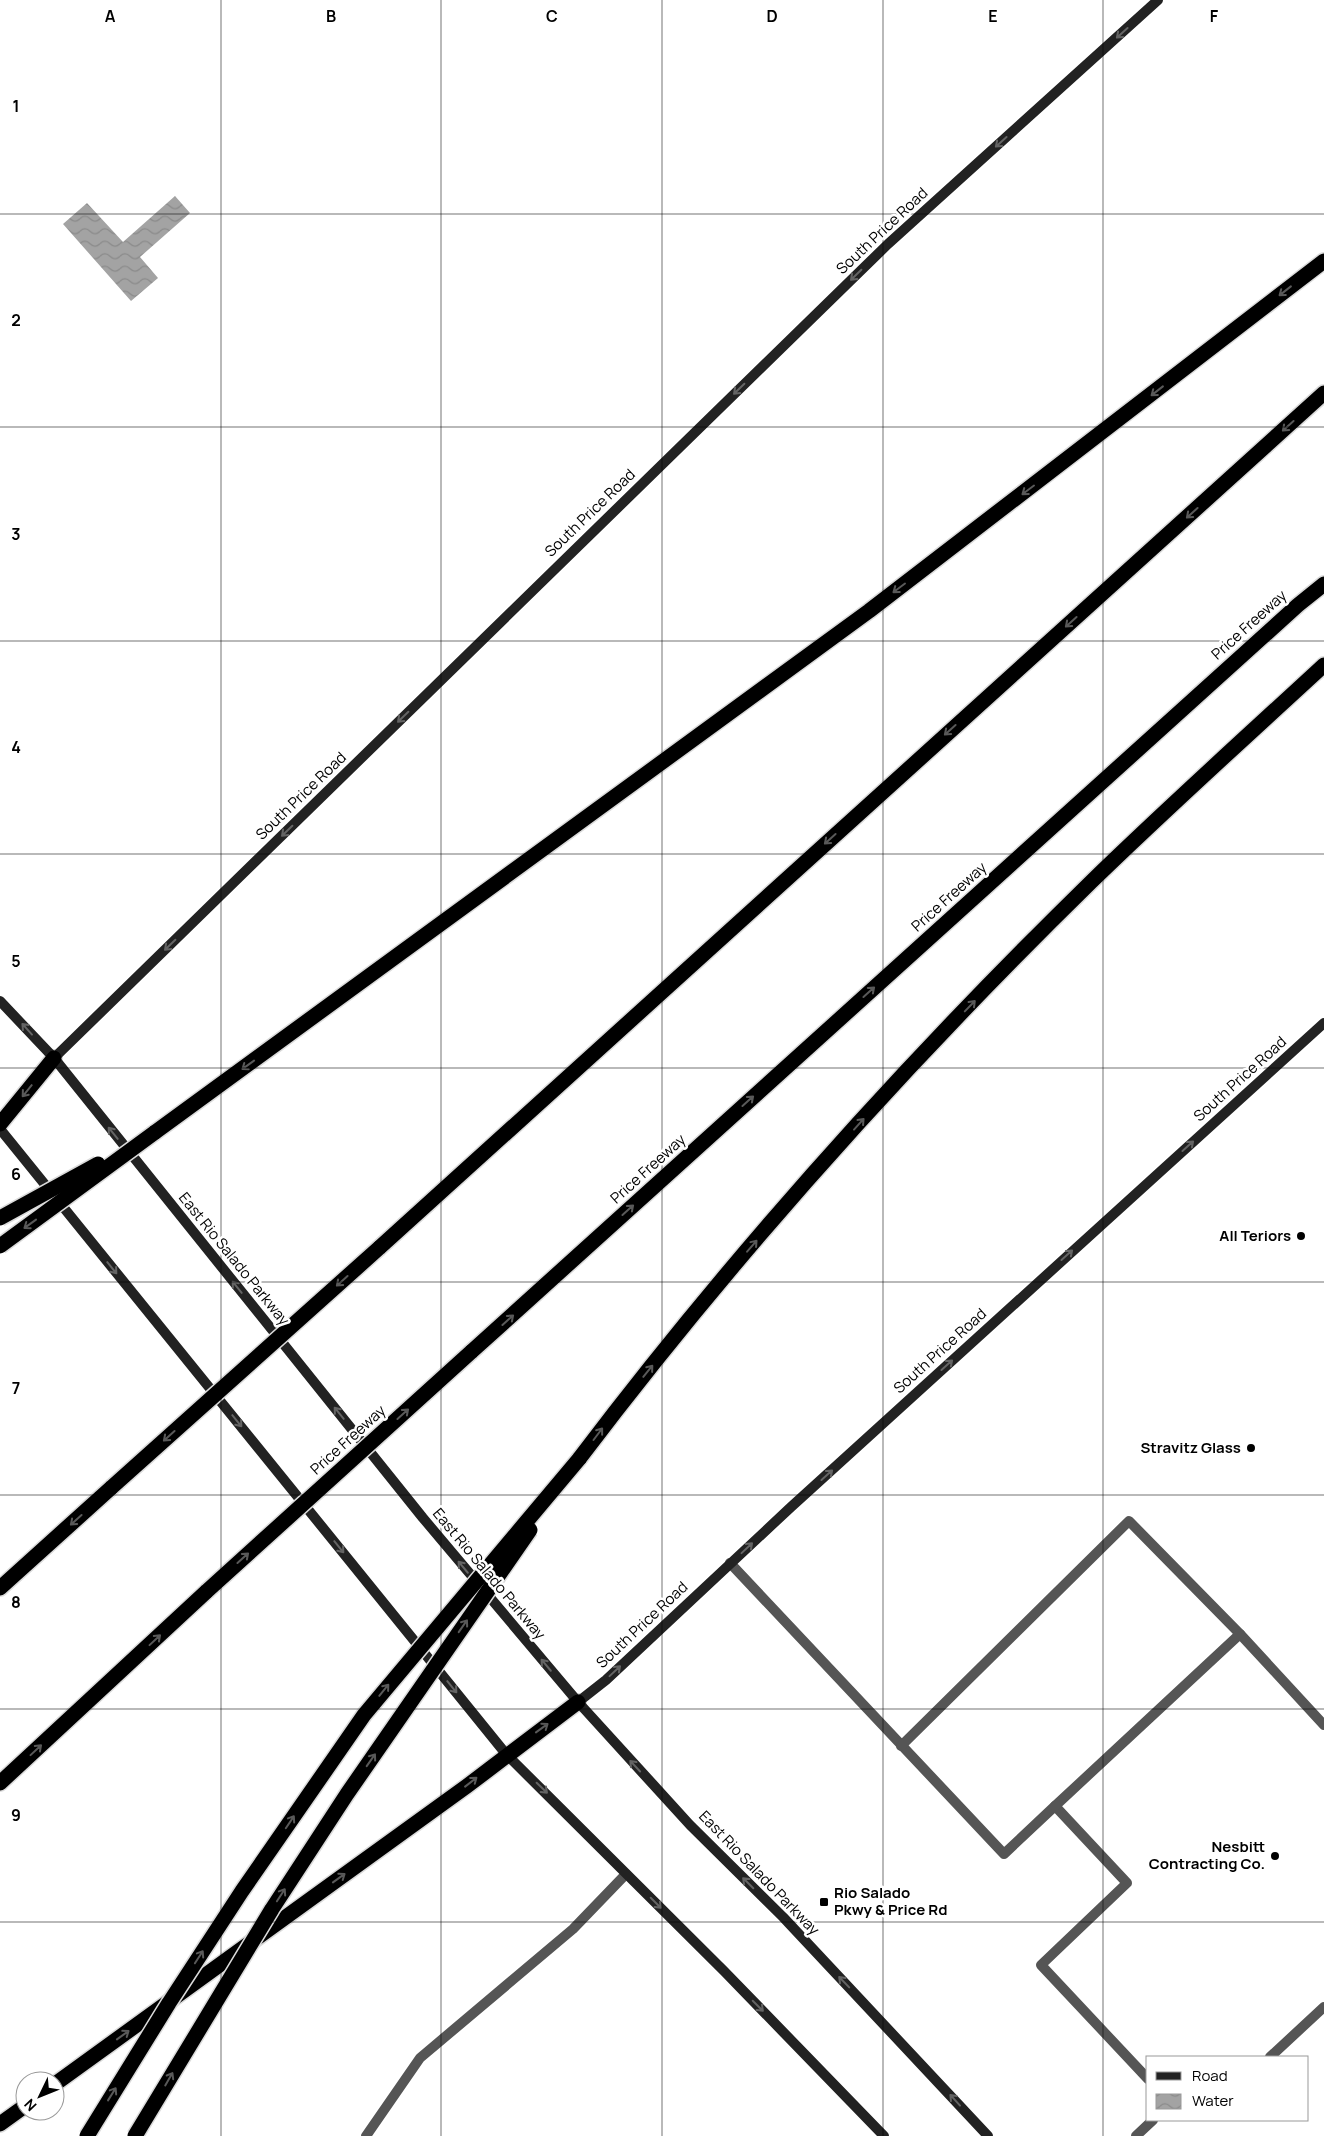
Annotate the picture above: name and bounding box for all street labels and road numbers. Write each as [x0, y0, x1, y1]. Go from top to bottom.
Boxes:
street label: South Price Road [831, 183, 932, 279]
street label: South Price Road [540, 464, 640, 561]
street label: Price Freeway [1206, 585, 1291, 664]
street label: South Price Road [251, 747, 351, 844]
street label: Price Freeway [906, 857, 991, 936]
street label: South Price Road [1189, 1031, 1291, 1126]
street label: Price Freeway [605, 1129, 690, 1208]
street label: East Rio Salado Parkway [174, 1188, 295, 1330]
street label: South Price Road [889, 1303, 991, 1398]
street label: Price Freeway [305, 1400, 390, 1479]
street label: East Rio Salado Parkway [428, 1504, 551, 1644]
street label: South Price Road [591, 1577, 692, 1673]
street label: East Rio Salado Parkway [694, 1806, 824, 1940]

